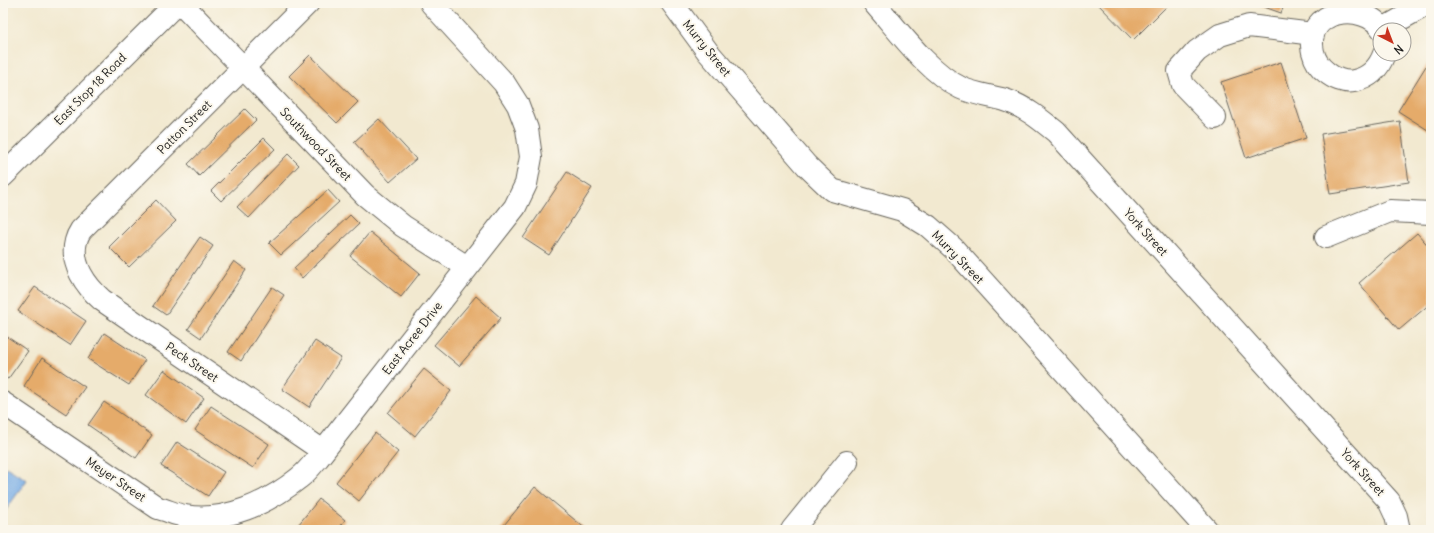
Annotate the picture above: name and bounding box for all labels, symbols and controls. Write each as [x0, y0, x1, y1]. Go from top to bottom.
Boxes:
street label: Murry Street [680, 17, 734, 79]
north arrow [1372, 22, 1412, 62]
text: N [1391, 42, 1406, 57]
street label: East Stop 18 Road [51, 50, 129, 128]
street label: Patton Street [154, 97, 214, 157]
street label: Southwood Street [277, 104, 355, 184]
street label: York Street [1121, 205, 1171, 259]
street label: Murry Street [929, 227, 987, 287]
street label: East Acree Drive [379, 298, 445, 378]
street label: Peck Street [163, 339, 221, 385]
street label: York Street [1338, 445, 1388, 499]
street label: Meyer Street [83, 453, 149, 505]

